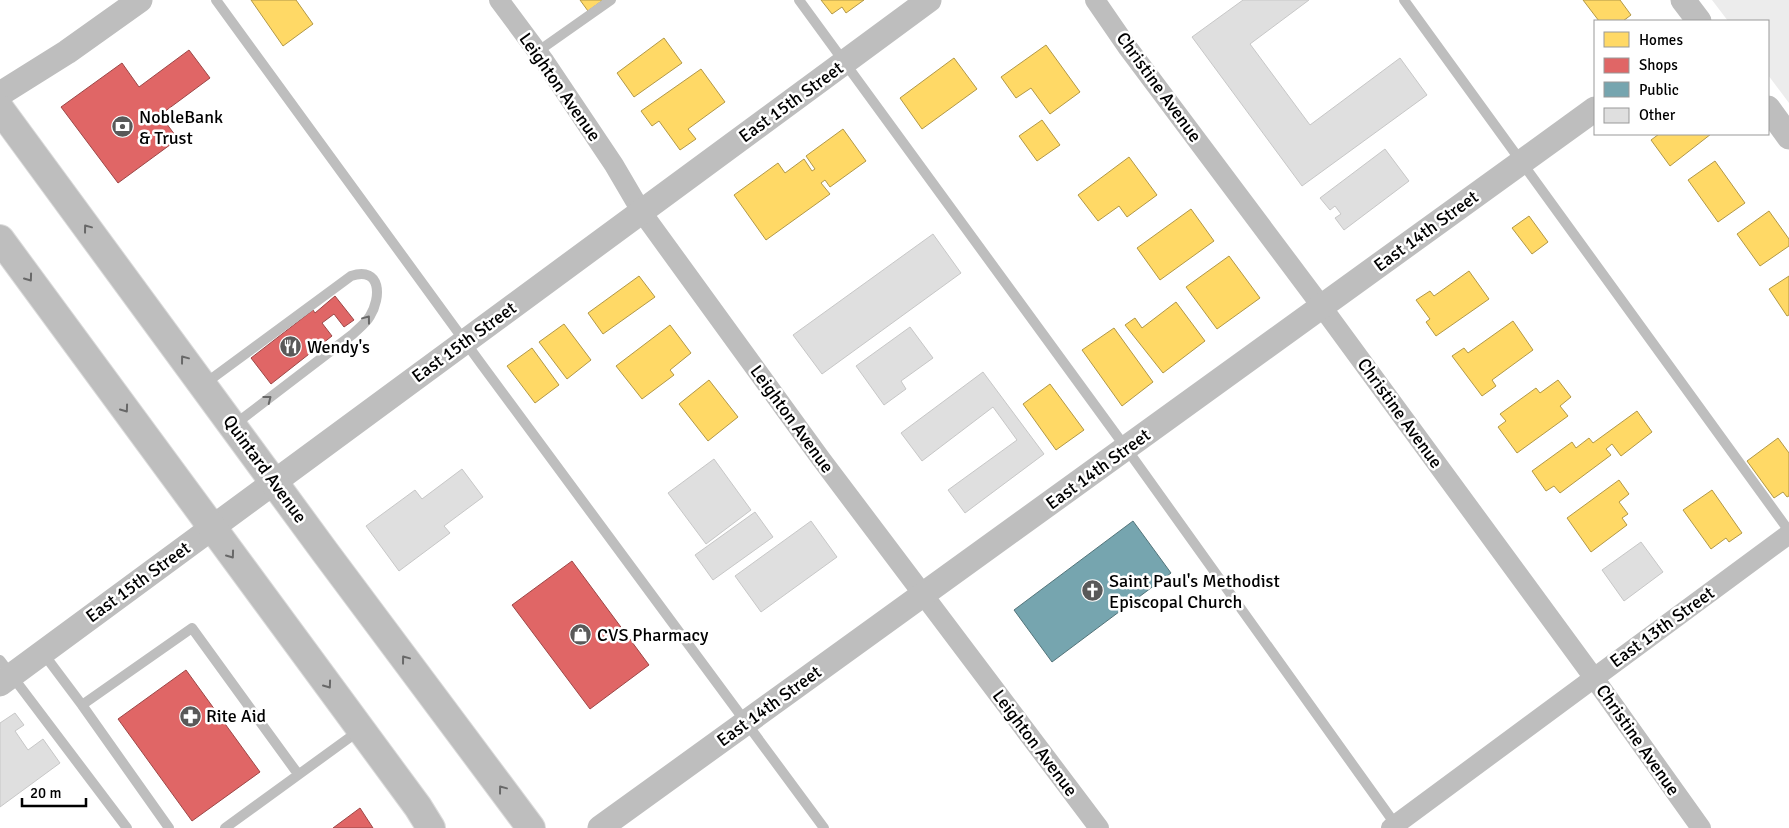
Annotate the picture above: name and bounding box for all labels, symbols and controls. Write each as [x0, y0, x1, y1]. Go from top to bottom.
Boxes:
legend [1594, 20, 1769, 135]
street label: Leighton Avenue [514, 28, 606, 146]
street label: Christine Avenue [1112, 28, 1206, 146]
text: Homes [1639, 31, 1683, 49]
text: Shops [1639, 56, 1678, 74]
street label: East 15th Street [734, 57, 848, 147]
text: Public [1639, 81, 1679, 99]
place label: NobleBank & Trust [139, 106, 223, 149]
text: Other [1639, 106, 1676, 124]
bank icon: NobleBank & Trust [111, 115, 135, 139]
street label: East 14th Street [1369, 186, 1483, 276]
one-way arrow [84, 224, 93, 234]
one-way arrow [23, 272, 32, 282]
street label: East 15th Street [407, 297, 521, 387]
one-way arrow [361, 315, 370, 325]
restaurant icon: Wendy's [279, 335, 303, 359]
place label: Wendy's [307, 336, 370, 358]
street label: Christine Avenue [1353, 354, 1447, 472]
one-way arrow [181, 356, 189, 365]
street label: Leighton Avenue [746, 361, 838, 477]
one-way arrow [262, 396, 272, 405]
one-way arrow [119, 403, 127, 412]
street label: Quintard Avenue [219, 411, 311, 527]
street label: East 14th Street [1041, 424, 1155, 514]
street label: East 15th Street [81, 537, 195, 627]
one-way arrow [225, 549, 234, 559]
place label: Saint Paul's Methodist Episcopal Church [1109, 570, 1280, 613]
church icon: Saint Paul's Methodist Episcopal Church [1081, 579, 1105, 603]
street label: East 13th Street [1605, 582, 1719, 672]
shop icon: CVS Pharmacy [569, 623, 593, 647]
place label: CVS Pharmacy [597, 624, 709, 646]
one-way arrow [402, 655, 411, 665]
street label: East 14th Street [712, 661, 826, 751]
one-way arrow [322, 679, 330, 688]
street label: Christine Avenue [1591, 680, 1685, 800]
street label: Leighton Avenue [988, 685, 1082, 801]
pharmacy icon: Rite Aid [178, 704, 202, 728]
place label: Rite Aid [206, 705, 266, 727]
scale bar [22, 776, 86, 808]
text: 20 m [30, 784, 61, 802]
one-way arrow [499, 785, 508, 795]

